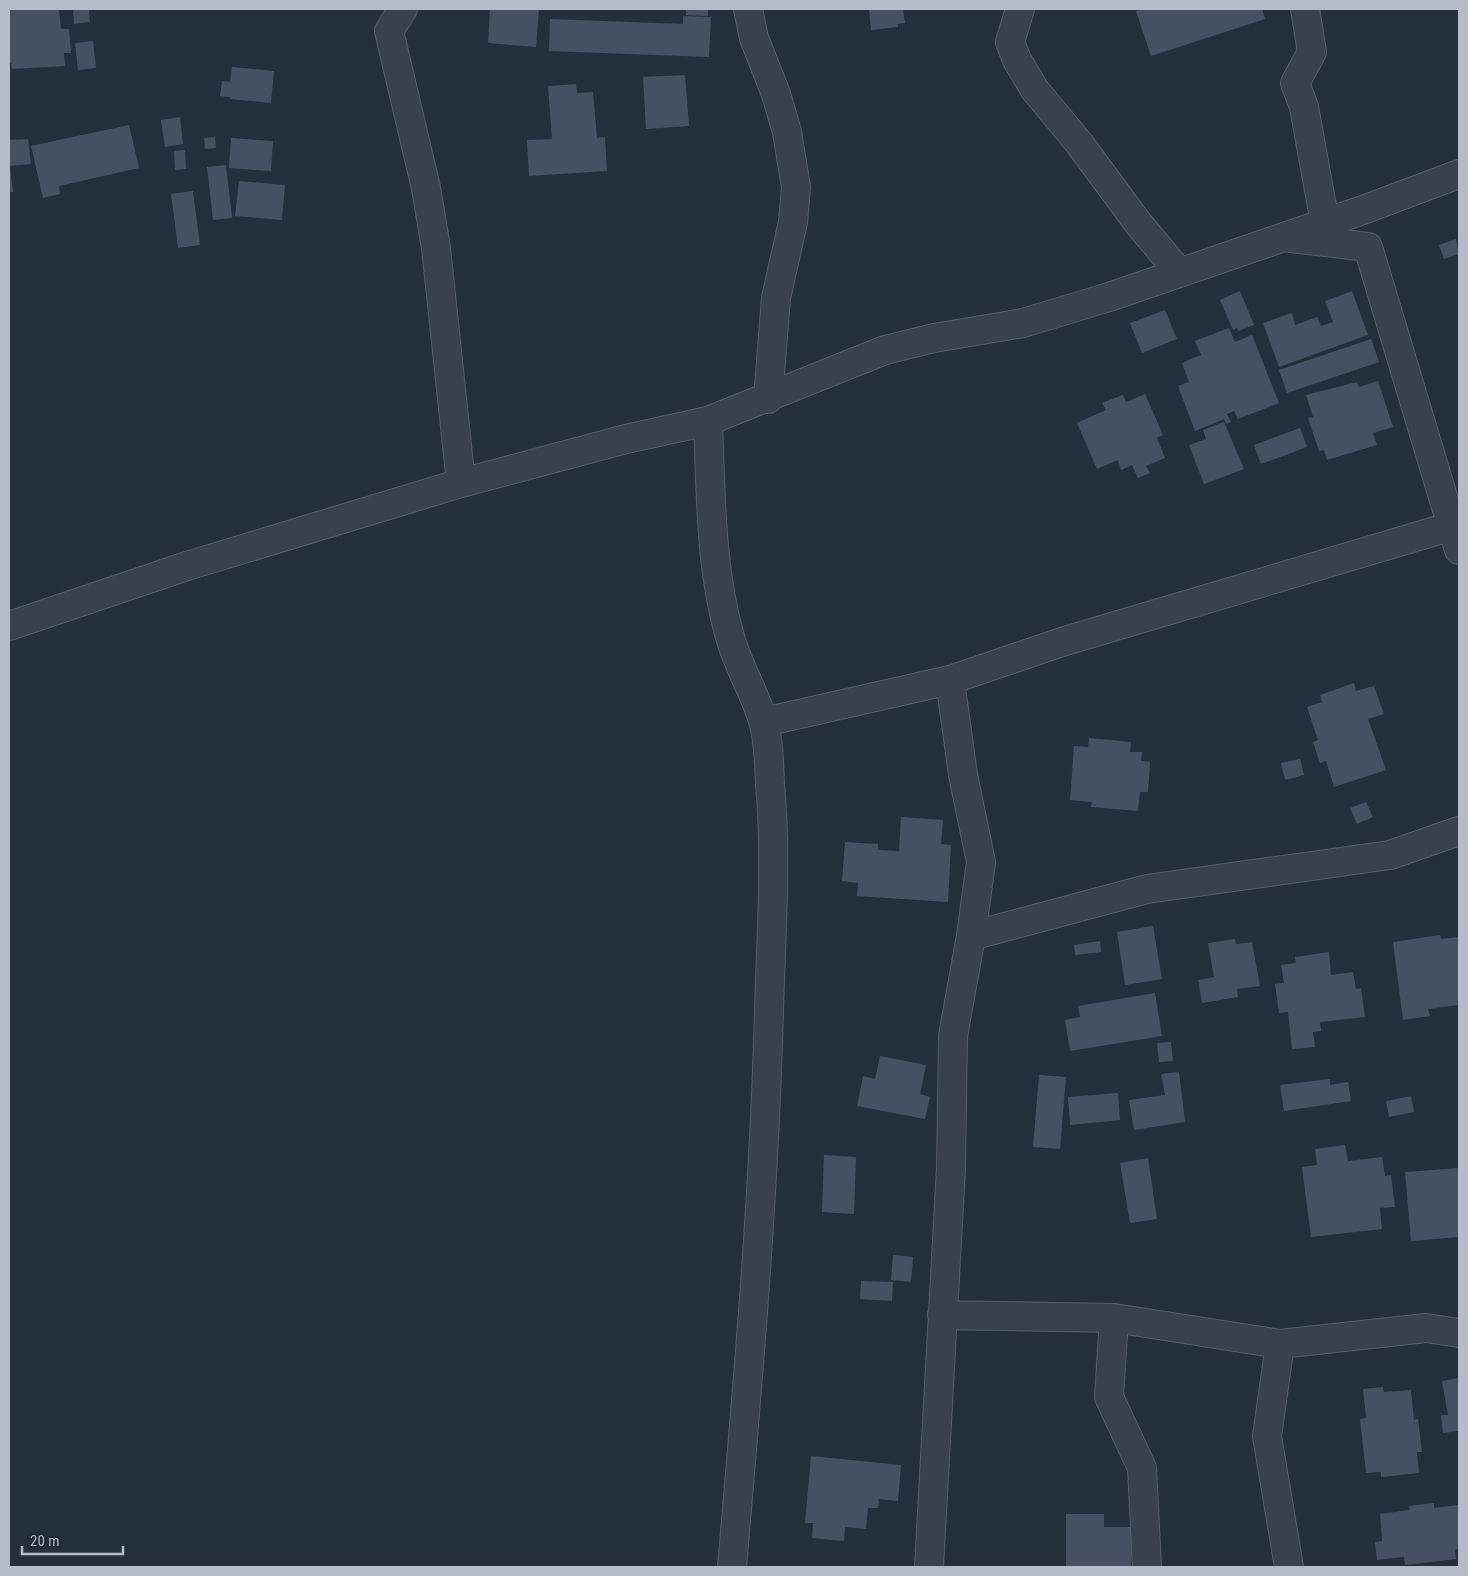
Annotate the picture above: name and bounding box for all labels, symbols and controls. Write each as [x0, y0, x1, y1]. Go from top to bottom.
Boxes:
scale bar [22, 1524, 124, 1556]
text: 20 m [30, 1532, 60, 1550]

